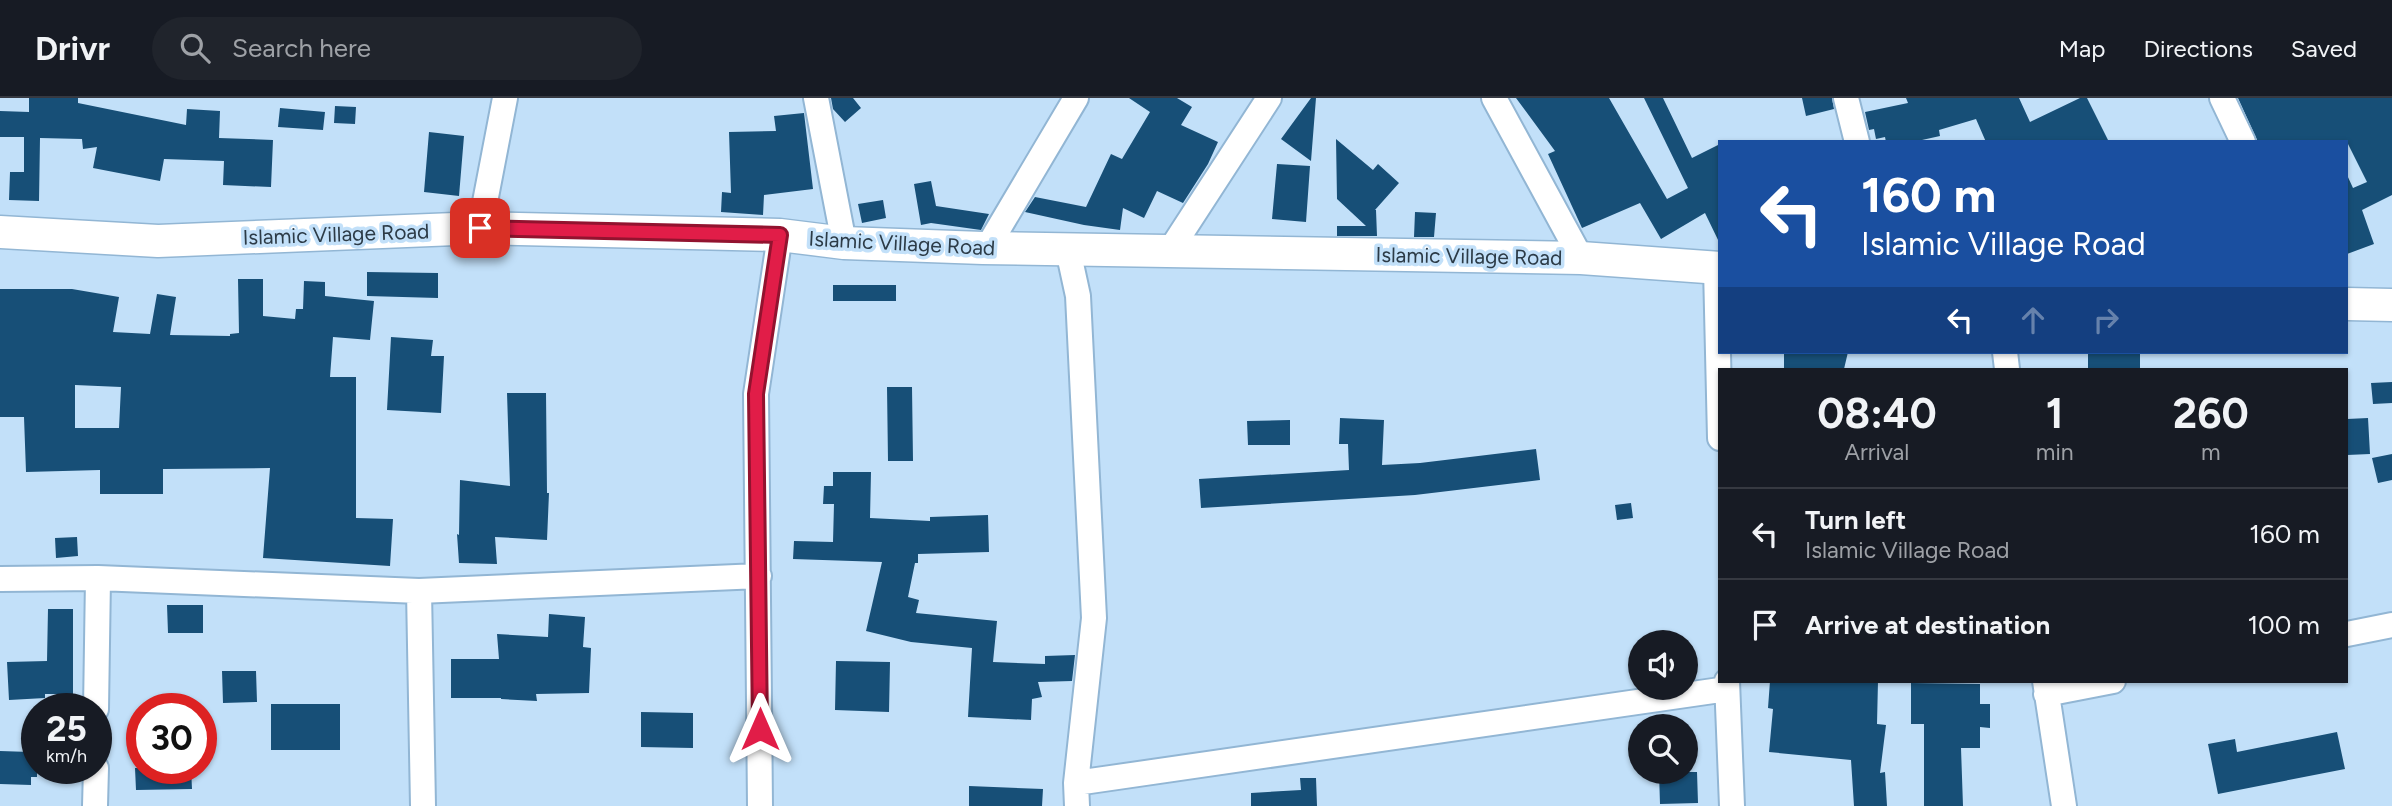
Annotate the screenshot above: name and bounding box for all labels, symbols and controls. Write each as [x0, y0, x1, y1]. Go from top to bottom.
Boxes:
search box [152, 17, 642, 80]
text: Drivr [35, 29, 110, 68]
icon: search [176, 29, 214, 67]
text: Search here [232, 32, 371, 64]
text: Map [2059, 34, 2105, 63]
text: Directions [2143, 34, 2253, 63]
text: Saved [2291, 34, 2357, 63]
text: 160 m [1861, 165, 1996, 224]
icon: left [1746, 168, 1837, 259]
pin [450, 198, 510, 258]
icon: arrive [461, 209, 499, 247]
street label: Islamic Village Road [242, 218, 430, 250]
text: Islamic Village Road [1861, 225, 2146, 263]
street label: Islamic Village Road [808, 226, 996, 260]
street label: Islamic Village Road [1375, 242, 1563, 270]
icon: left [1941, 301, 1979, 339]
icon: ahead [2014, 301, 2052, 339]
icon: right [2087, 301, 2125, 339]
text: 08:40 [1817, 388, 1937, 439]
text: 1 [2046, 388, 2064, 439]
text: 260 [2173, 388, 2249, 439]
text: Arrival [1844, 438, 1909, 466]
text: min [2036, 438, 2074, 466]
text: m [2201, 438, 2221, 466]
text: Turn left [1805, 504, 1906, 536]
icon: left [1746, 515, 1784, 553]
text: 160 m [2249, 518, 2320, 550]
text: Islamic Village Road [1805, 536, 2010, 564]
icon: arrive [1746, 606, 1784, 644]
text: Arrive at destination [1805, 609, 2050, 641]
text: 100 m [2247, 609, 2320, 641]
map controls [1628, 630, 1698, 784]
button: sound [1628, 630, 1698, 700]
position arrow [723, 692, 797, 766]
speed limit sign: 30 [126, 693, 217, 784]
text: 25 [46, 708, 87, 750]
button: search [1628, 714, 1698, 784]
text: km/h [46, 745, 87, 767]

